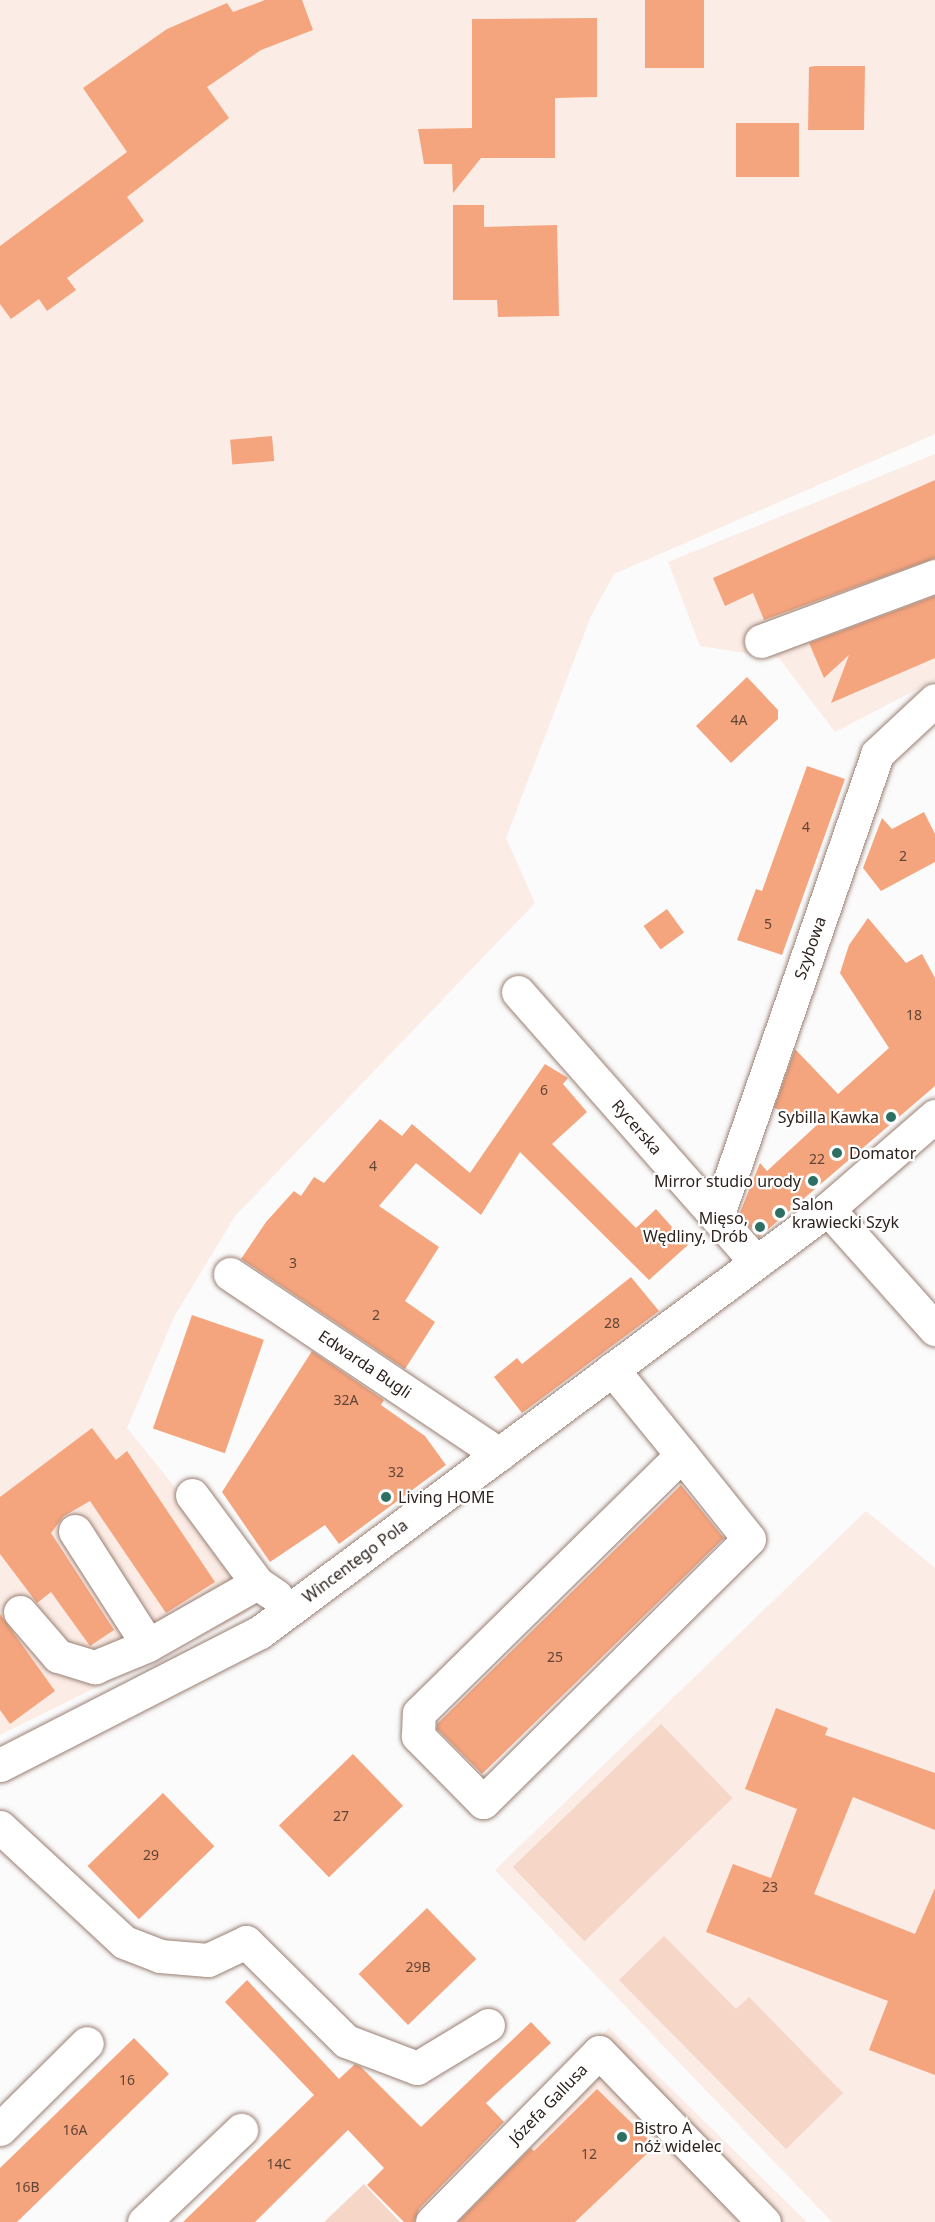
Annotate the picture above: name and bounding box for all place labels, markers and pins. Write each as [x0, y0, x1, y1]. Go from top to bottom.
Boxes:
place label: Sybilla Kawka [778, 1107, 879, 1127]
marker: Sybilla Kawka [884, 1110, 898, 1124]
place label: Domator [849, 1143, 916, 1163]
marker: Domator [830, 1146, 844, 1160]
place label: Mirror studio urody [654, 1171, 801, 1191]
marker: Mirror studio urody [806, 1174, 820, 1188]
place label: Salon krawiecki Szyk [792, 1194, 899, 1232]
marker: Salon krawiecki Szyk [773, 1206, 787, 1220]
place label: Mięso, Wędliny, Drób [643, 1208, 748, 1246]
marker: Mięso, Wędliny, Drób [753, 1220, 767, 1234]
place label: Living HOME [398, 1487, 494, 1507]
marker: Living HOME [379, 1490, 393, 1504]
place label: Bistro A nóż widelec [634, 2118, 721, 2156]
marker: Bistro A nóż widelec [615, 2130, 629, 2144]

